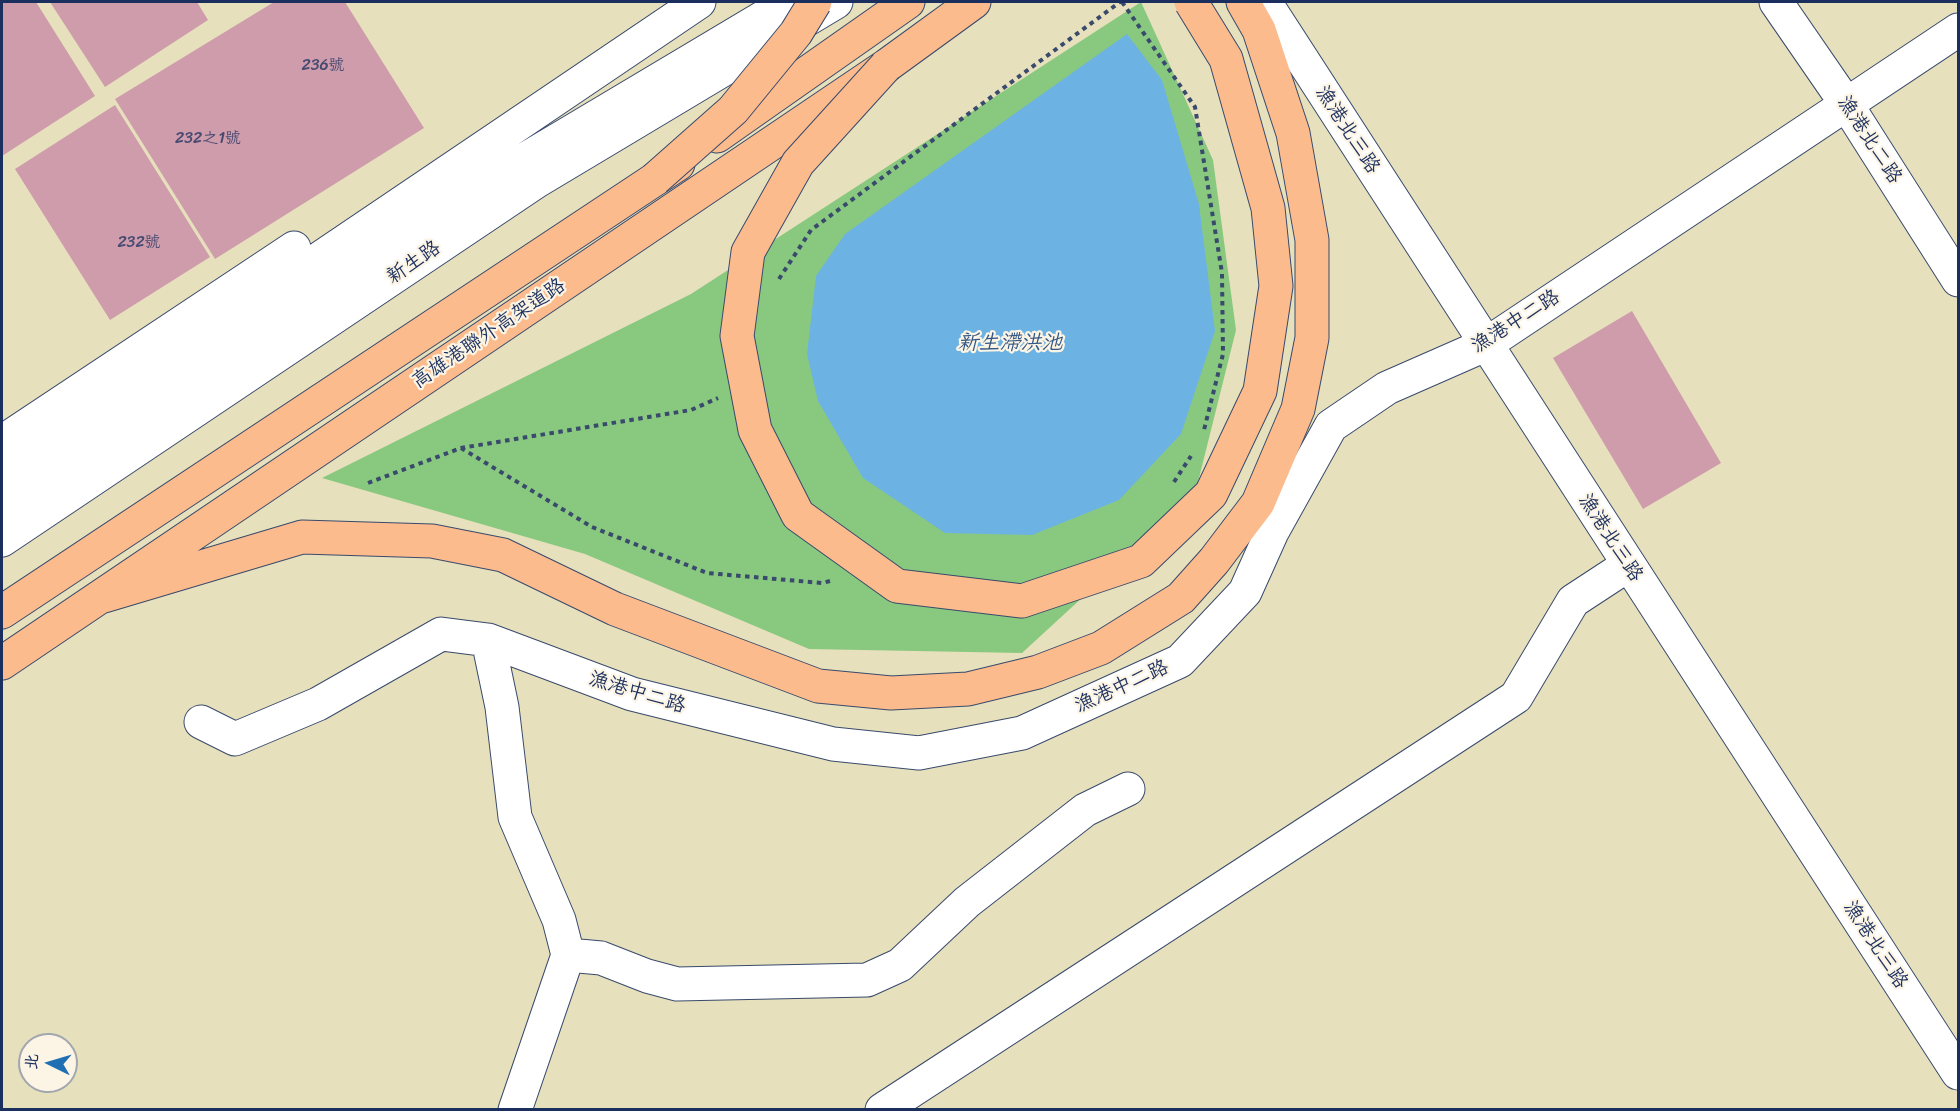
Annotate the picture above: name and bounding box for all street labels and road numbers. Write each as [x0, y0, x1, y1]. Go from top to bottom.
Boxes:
street label: 漁港北三路 [1310, 82, 1384, 178]
street label: 漁港北二路 [1832, 92, 1906, 188]
street label: 新生路 [382, 236, 446, 290]
street label: 高雄港聯外高架道路 [408, 274, 570, 394]
street label: 漁港中二路 [1467, 285, 1565, 359]
street label: 漁港北三路 [1573, 490, 1647, 586]
street label: 漁港中二路 [1071, 656, 1173, 718]
street label: 漁港中二路 [586, 667, 688, 719]
street label: 漁港北三路 [1838, 897, 1912, 993]

